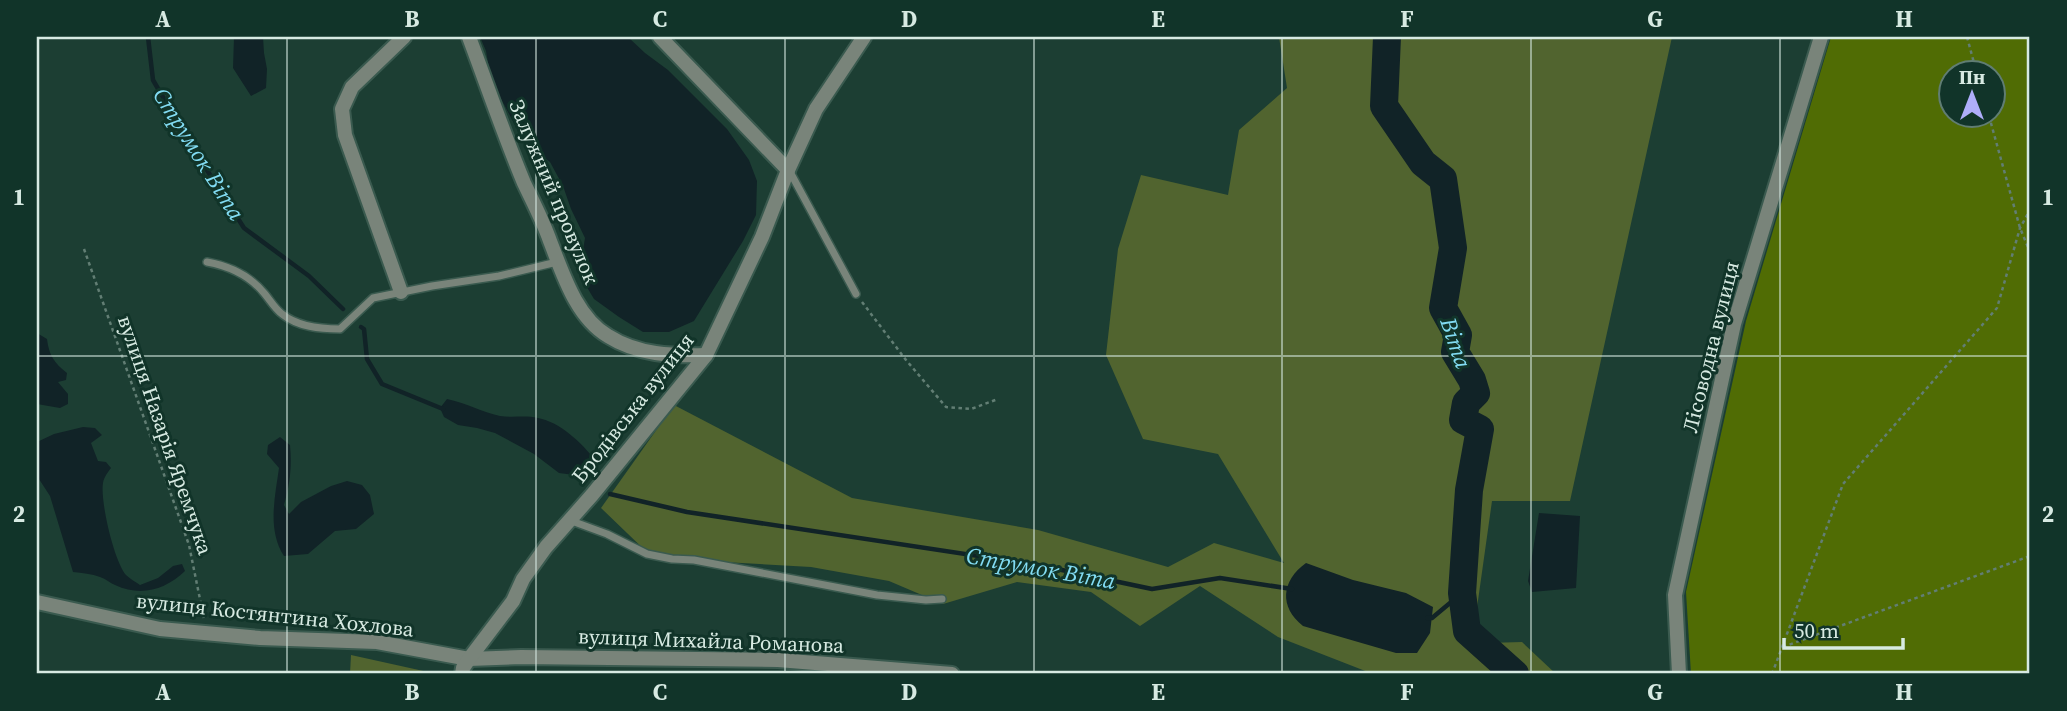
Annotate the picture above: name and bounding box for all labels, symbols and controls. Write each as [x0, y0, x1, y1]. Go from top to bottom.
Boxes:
text: A [155, 3, 171, 35]
text: B [405, 3, 420, 35]
text: C [653, 3, 667, 35]
text: D [901, 3, 917, 35]
text: E [1151, 3, 1165, 35]
text: F [1400, 3, 1414, 35]
text: G [1647, 3, 1663, 35]
text: H [1895, 3, 1913, 35]
north arrow [1938, 60, 2008, 130]
text: Пн [1959, 64, 1985, 90]
water label: Струмок Віта [145, 82, 253, 226]
street label: Залужний провулок [502, 95, 607, 289]
text: 1 [13, 181, 25, 213]
text: 1 [2042, 181, 2054, 213]
street label: Лісоводна вулиця [1675, 258, 1746, 436]
street label: вулиця Назарія Яремчука [111, 311, 220, 559]
water label: Віта [1432, 312, 1480, 373]
street label: Бродівська вулиця [565, 327, 700, 489]
text: 2 [13, 498, 25, 530]
text: 2 [2042, 498, 2054, 530]
water label: Струмок Віта [964, 539, 1118, 597]
street label: вулиця Костянтина Хохлова [135, 586, 416, 644]
scale bar [1784, 606, 1902, 650]
text: 50 m [1794, 616, 1839, 645]
street label: вулиця Михайла Романова [578, 621, 845, 660]
text: A [155, 676, 171, 708]
text: B [405, 676, 420, 708]
text: C [653, 676, 667, 708]
text: D [901, 676, 917, 708]
text: E [1151, 676, 1165, 708]
text: F [1400, 676, 1414, 708]
text: G [1647, 676, 1663, 708]
text: H [1895, 676, 1913, 708]

